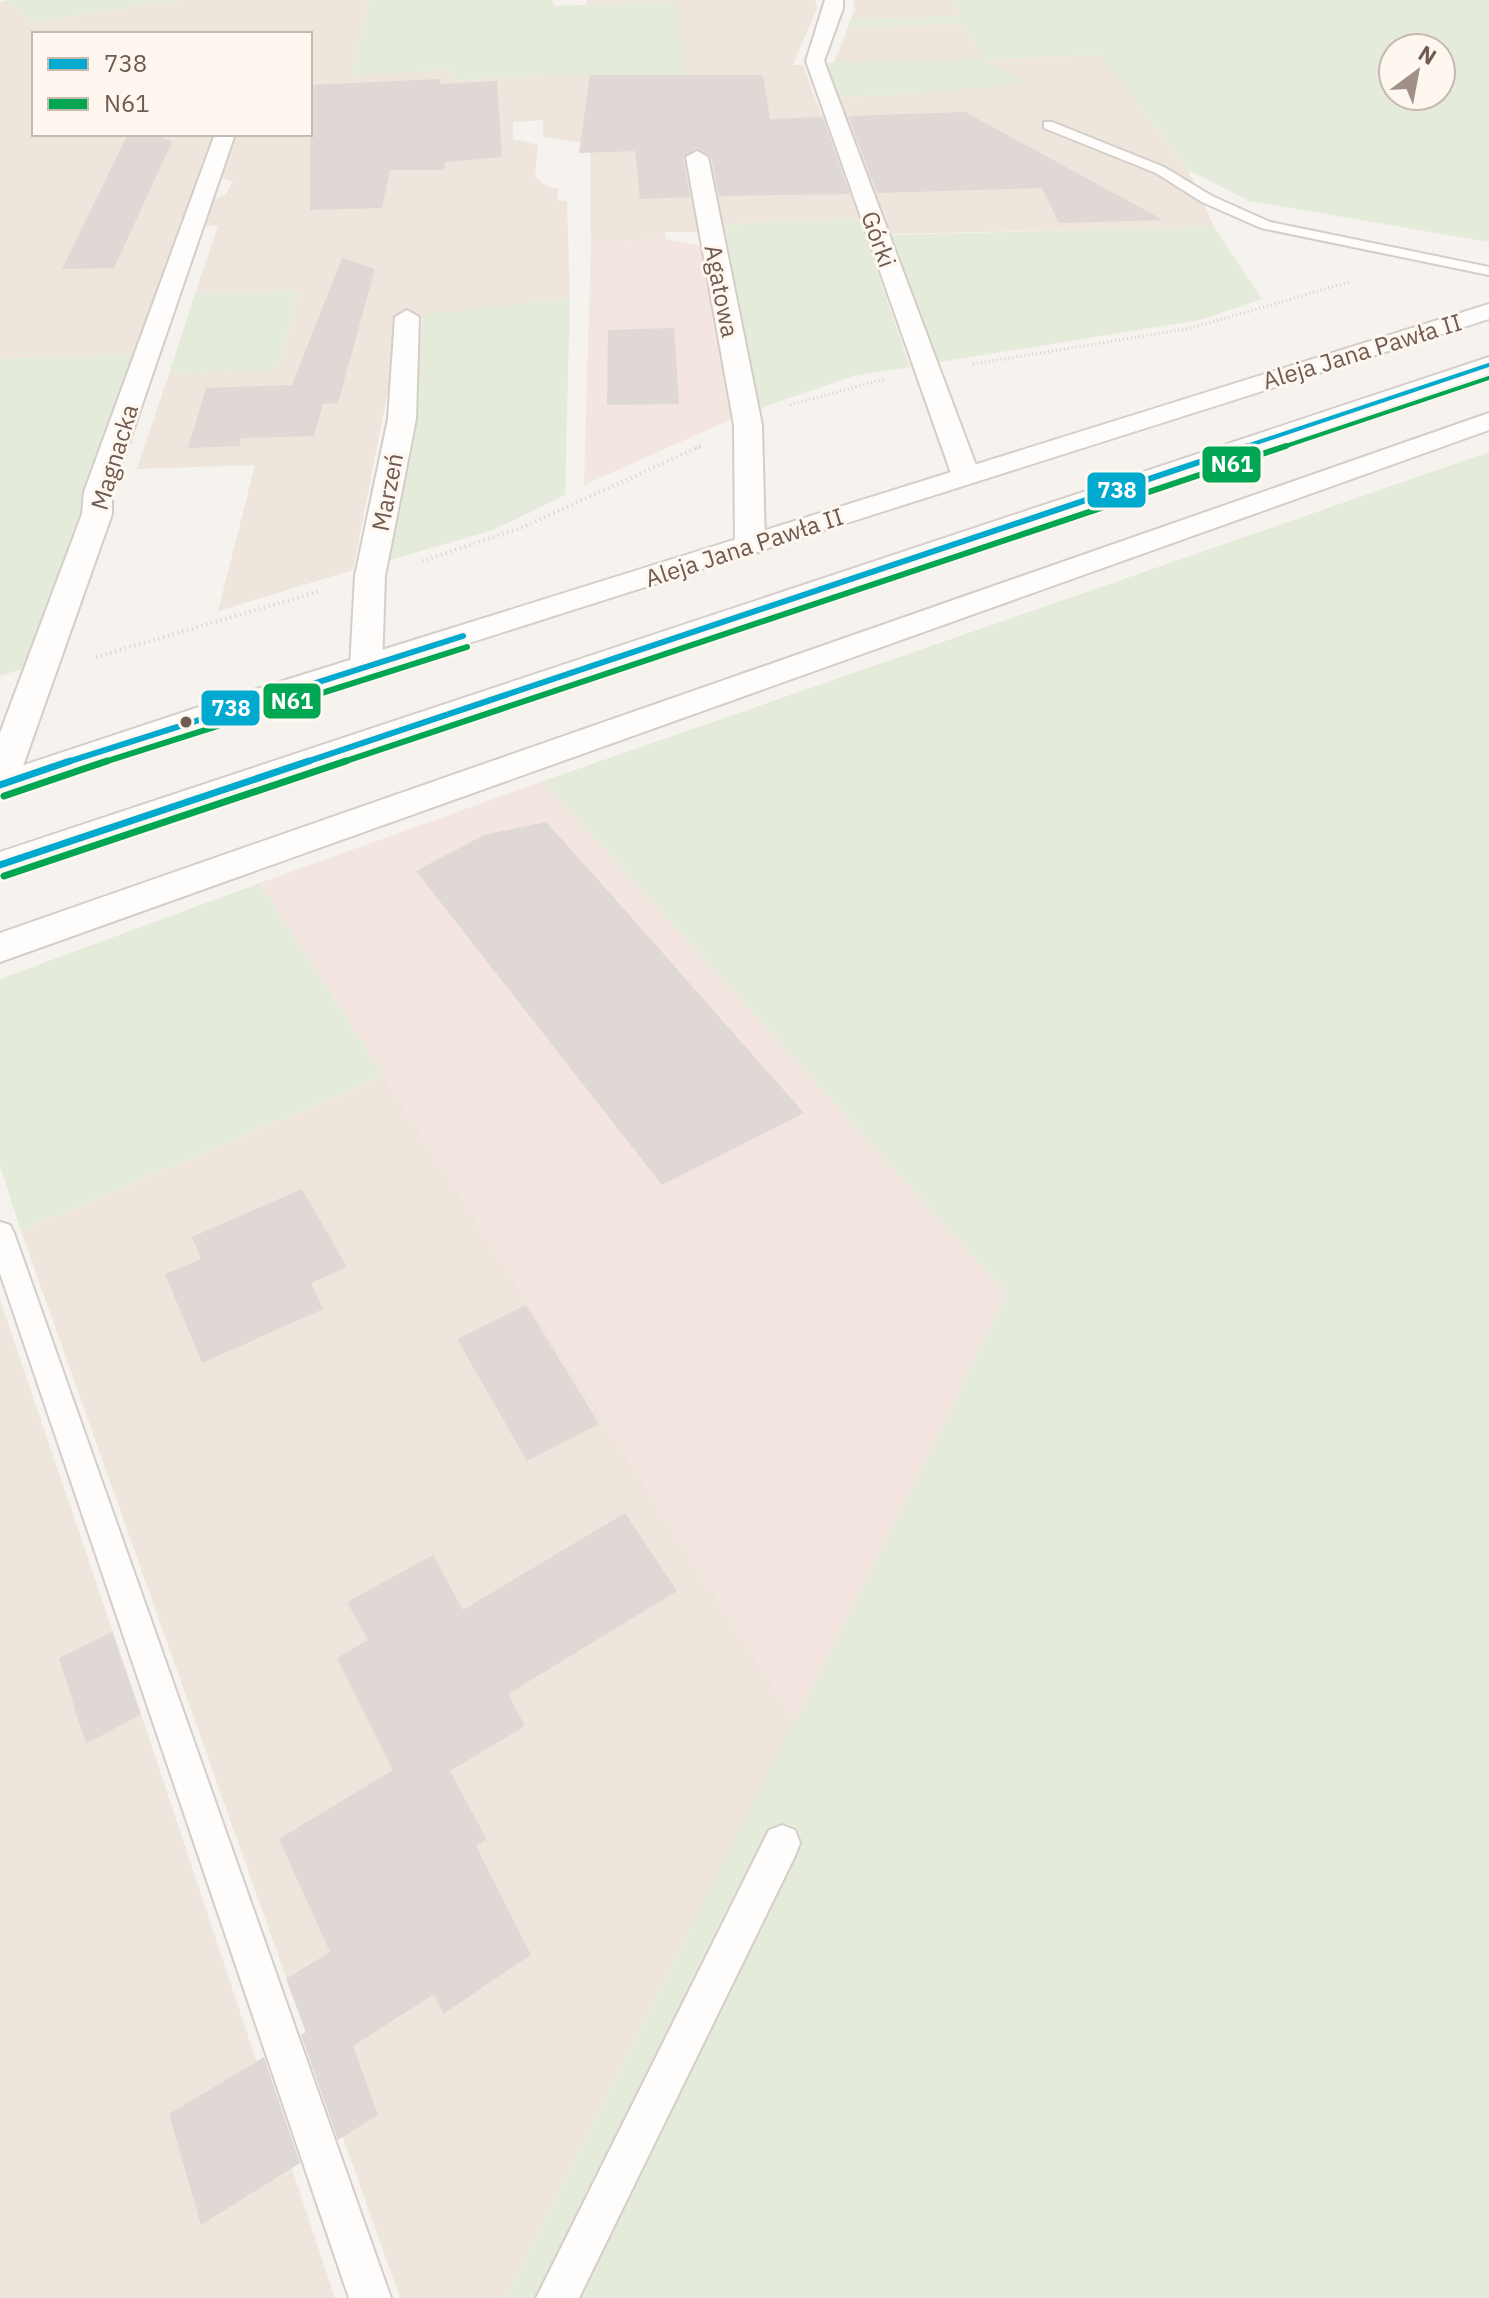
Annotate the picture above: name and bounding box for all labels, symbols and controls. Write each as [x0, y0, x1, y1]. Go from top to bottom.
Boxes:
legend [32, 32, 312, 136]
north arrow [1377, 32, 1457, 112]
text: N [1413, 38, 1442, 71]
text: 738 [104, 47, 147, 79]
text: N61 [104, 87, 150, 119]
street label: Górki [854, 206, 904, 272]
street label: Agatowa [697, 242, 747, 340]
street label: Aleja Jana Pawła II [1259, 306, 1465, 396]
street label: Magnacka [83, 400, 145, 514]
line badge: N61 [1201, 445, 1262, 484]
text: N61 [1211, 449, 1253, 478]
street label: Marzeń [364, 450, 410, 534]
line badge: 738 [1086, 471, 1147, 509]
text: 738 [1097, 475, 1137, 504]
street label: Aleja Jana Pawła II [641, 500, 847, 594]
line badge: N61 [262, 682, 322, 720]
text: N61 [271, 686, 313, 715]
line badge: 738 [200, 689, 261, 727]
text: 738 [211, 693, 251, 722]
unlabelled marker [178, 714, 194, 730]

